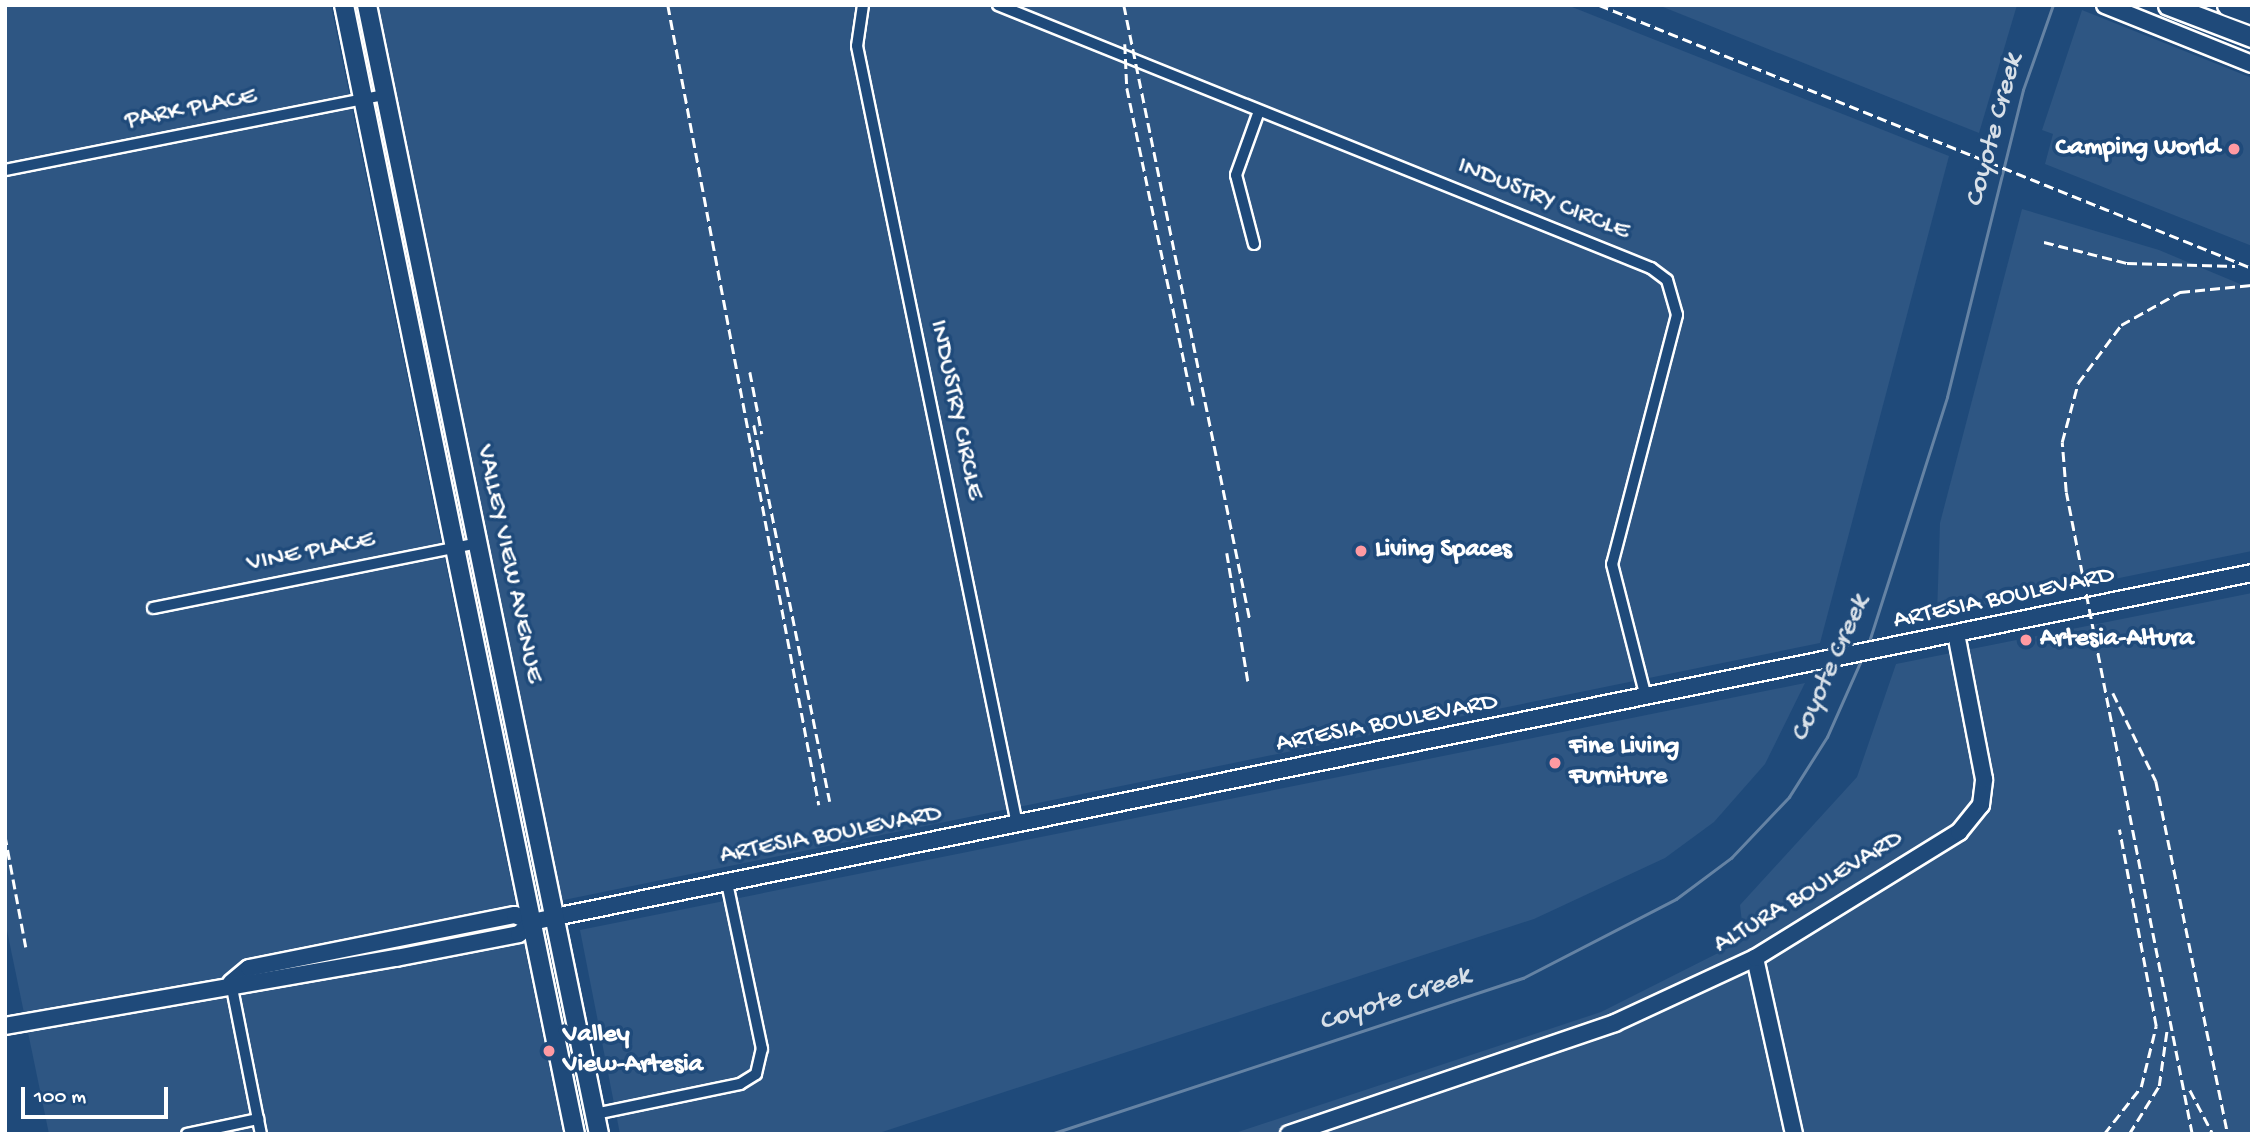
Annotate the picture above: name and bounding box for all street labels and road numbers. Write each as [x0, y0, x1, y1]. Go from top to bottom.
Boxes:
street label: PARK PLACE [123, 82, 259, 138]
street label: INDUSTRY CIRCLE [1452, 151, 1634, 249]
street label: INDUSTRY CIRCLE [921, 317, 989, 503]
street label: VALLEY VIEW AVENUE [468, 442, 548, 686]
street label: VINE PLACE [244, 525, 378, 581]
street label: ARTESIA BOULEVARD [1891, 560, 2117, 638]
street label: ARTESIA BOULEVARD [1274, 687, 1500, 761]
street label: ARTESIA BOULEVARD [718, 799, 944, 873]
street label: ALTURA BOULEVARD [1709, 824, 1909, 962]

